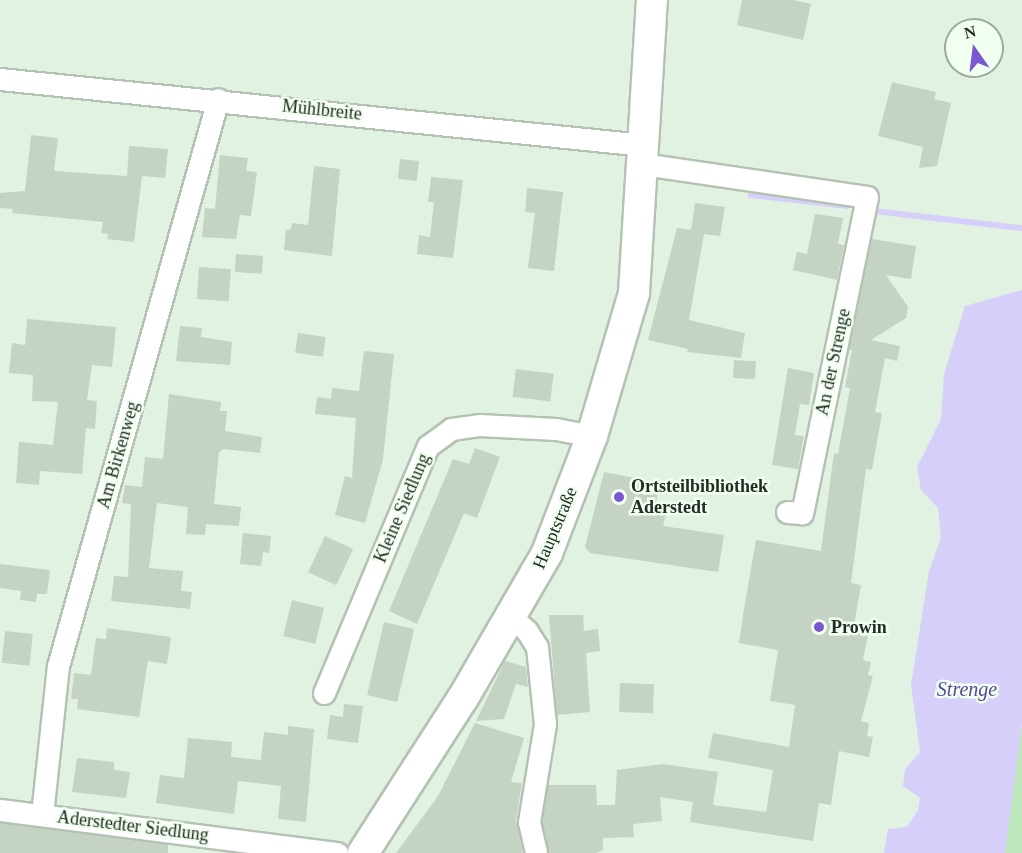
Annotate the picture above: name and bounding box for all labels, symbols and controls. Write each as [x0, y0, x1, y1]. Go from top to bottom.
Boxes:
north arrow [944, 18, 1004, 78]
text: N [962, 22, 978, 42]
street label: Mühlbreite [281, 95, 363, 125]
street label: An der Strenge [811, 306, 855, 418]
street label: Am Birkenweg [92, 399, 144, 511]
street label: Kleine Siedlung [369, 450, 435, 566]
place label: Ortsteilbibliothek Aderstedt [631, 476, 768, 518]
street label: Hauptstraße [528, 484, 582, 572]
marker: Ortsteilbibliothek Aderstedt [612, 490, 626, 504]
place label: Prowin [831, 616, 887, 638]
marker: Prowin [812, 620, 826, 634]
water label: Strenge [937, 677, 997, 701]
street label: Aderstedter Siedlung [56, 806, 210, 846]

